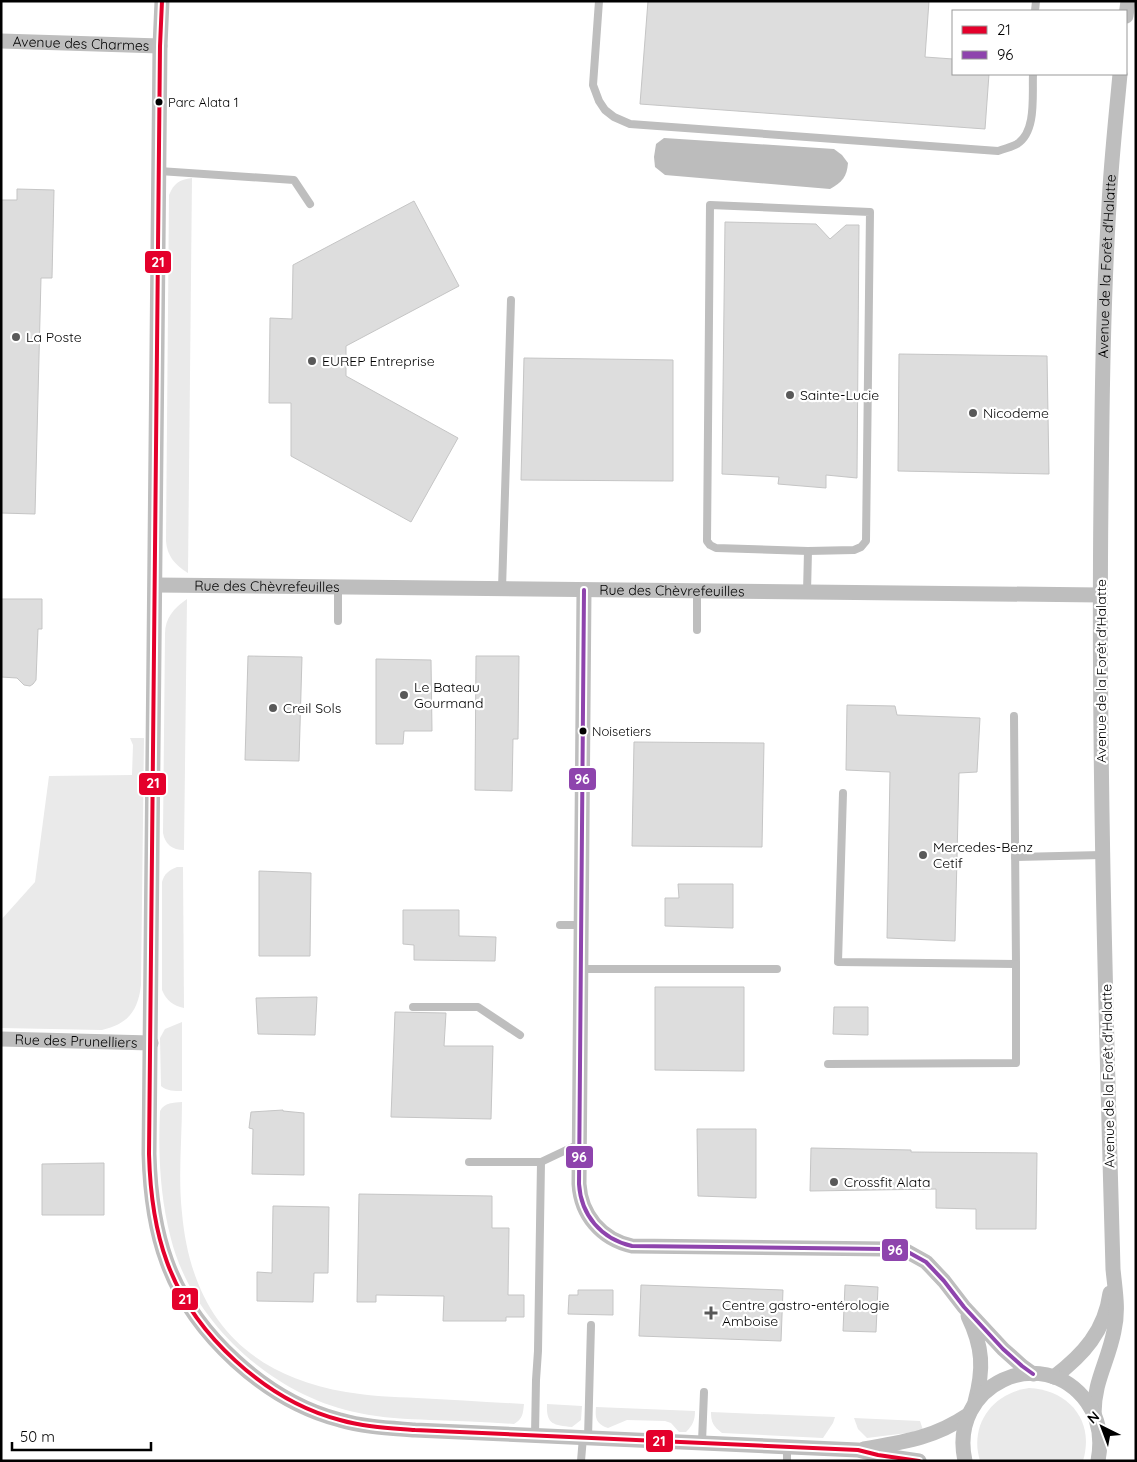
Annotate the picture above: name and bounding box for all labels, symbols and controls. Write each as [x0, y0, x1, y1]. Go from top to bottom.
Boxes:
legend [952, 10, 1127, 75]
text: 21 [997, 20, 1011, 39]
street label: Avenue des Charmes [12, 32, 150, 55]
text: 96 [997, 45, 1013, 64]
place label: Parc Alata 1 [168, 94, 239, 110]
marker: Parc Alata 1 [154, 97, 164, 107]
street label: Avenue de la Forêt d'Halatte [1094, 174, 1120, 359]
line badge: 21 [144, 250, 172, 274]
text: 21 [151, 253, 165, 271]
place label: La Poste [26, 328, 82, 346]
marker: La Poste [10, 331, 22, 343]
place label: EUREP Entreprise [322, 352, 435, 370]
marker: EUREP Entreprise [306, 355, 318, 367]
place label: Sainte-Lucie [800, 386, 879, 404]
marker: Sainte-Lucie [784, 389, 796, 401]
place label: Nicodeme [983, 404, 1049, 422]
marker: Nicodeme [967, 407, 979, 419]
street label: Rue des Chèvrefeuilles [194, 576, 340, 596]
street label: Avenue de la Forêt d'Halatte [1092, 579, 1110, 763]
street label: Rue des Chèvrefeuilles [599, 581, 745, 600]
place label: Le Bateau Gourmand [414, 678, 483, 712]
marker: Le Bateau Gourmand [398, 689, 410, 701]
place label: Creil Sols [283, 699, 341, 717]
marker: Creil Sols [267, 702, 279, 714]
place label: Noisetiers [592, 723, 651, 739]
marker: Noisetiers [578, 726, 588, 736]
line badge: 96 [568, 767, 597, 791]
text: 96 [574, 770, 590, 788]
line badge: 21 [138, 772, 167, 796]
text: 21 [146, 774, 160, 792]
place label: Mercedes-Benz Cetif [933, 838, 1033, 872]
marker: Mercedes-Benz Cetif [917, 849, 929, 861]
street label: Avenue de la Forêt d'Halatte [1097, 984, 1119, 1168]
street label: Rue des Prunelliers [14, 1030, 138, 1052]
line badge: 96 [565, 1145, 594, 1169]
text: 96 [571, 1148, 587, 1166]
place label: Crossfit Alata [844, 1173, 930, 1191]
marker: Crossfit Alata [828, 1176, 840, 1188]
line badge: 96 [881, 1238, 909, 1262]
text: 96 [887, 1241, 903, 1259]
line badge: 21 [171, 1287, 199, 1311]
text: 21 [178, 1290, 192, 1308]
place label: Centre gastro-entérologie Amboise [722, 1296, 890, 1330]
marker: Centre gastro-entérologie Amboise [704, 1306, 718, 1320]
north arrow [1077, 1402, 1127, 1452]
text: N [1083, 1407, 1103, 1427]
scale bar [12, 1420, 151, 1452]
text: 50 m [20, 1427, 55, 1446]
line badge: 21 [645, 1429, 674, 1453]
text: 21 [652, 1432, 666, 1450]

